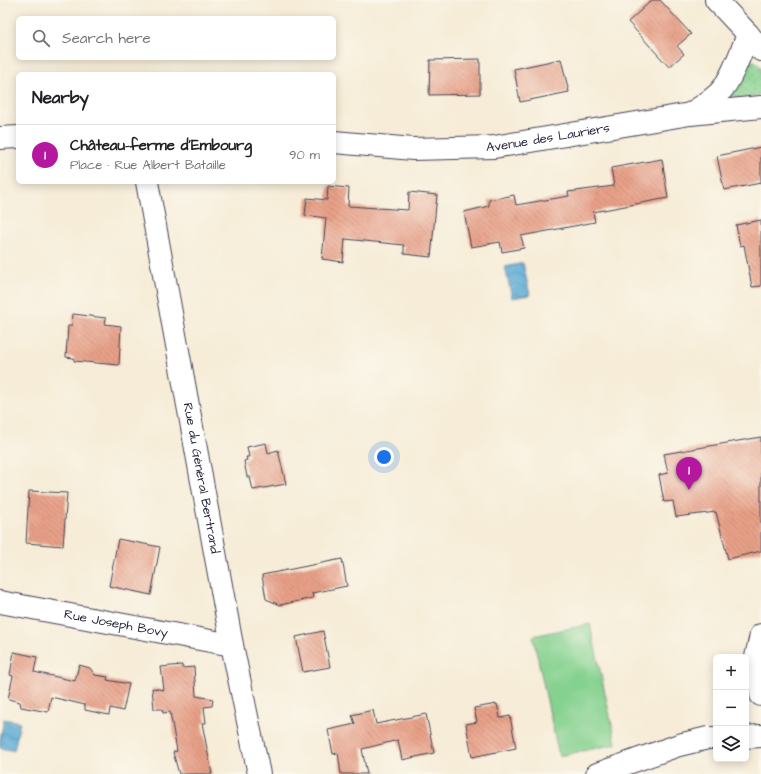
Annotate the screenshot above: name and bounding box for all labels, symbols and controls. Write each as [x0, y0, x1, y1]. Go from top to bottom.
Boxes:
search box [16, 16, 336, 60]
icon: search [30, 27, 52, 49]
text: Search here [62, 28, 151, 49]
text: Nearby [32, 86, 89, 110]
street label: Avenue des Lauriers [486, 119, 612, 156]
text: Château-ferme d'Embourg [70, 135, 252, 156]
text: 1 [44, 146, 46, 164]
text: 90 m [289, 146, 320, 164]
text: Place · Rue Albert Bataille [70, 156, 226, 174]
street label: Rue du Général Bertrand [179, 401, 224, 555]
your location [374, 447, 394, 467]
pin: 1 [676, 457, 702, 490]
street label: Rue Joseph Bovy [63, 605, 169, 643]
map controls [713, 654, 749, 762]
button: + [713, 654, 749, 690]
button: − [713, 690, 749, 726]
button: layers [713, 726, 749, 762]

